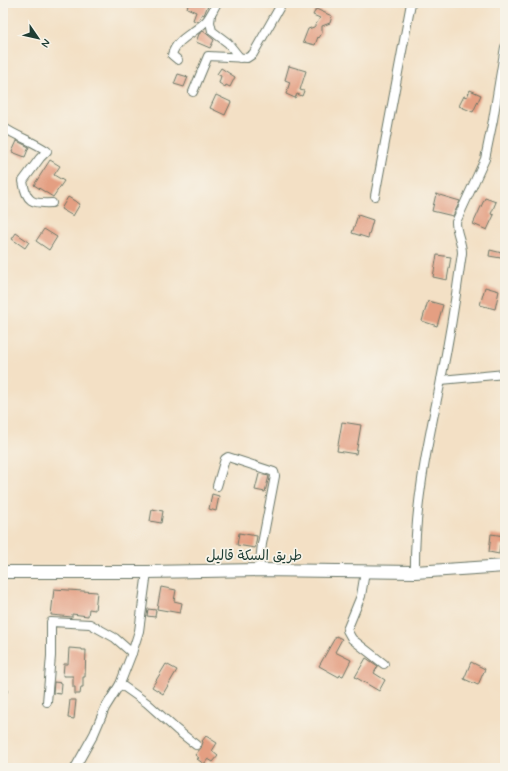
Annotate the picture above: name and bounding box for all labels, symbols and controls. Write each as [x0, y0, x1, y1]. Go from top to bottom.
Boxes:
north arrow [18, 18, 58, 58]
text: N [38, 36, 53, 50]
street label: طريق السكة قاليل [206, 547, 302, 565]

